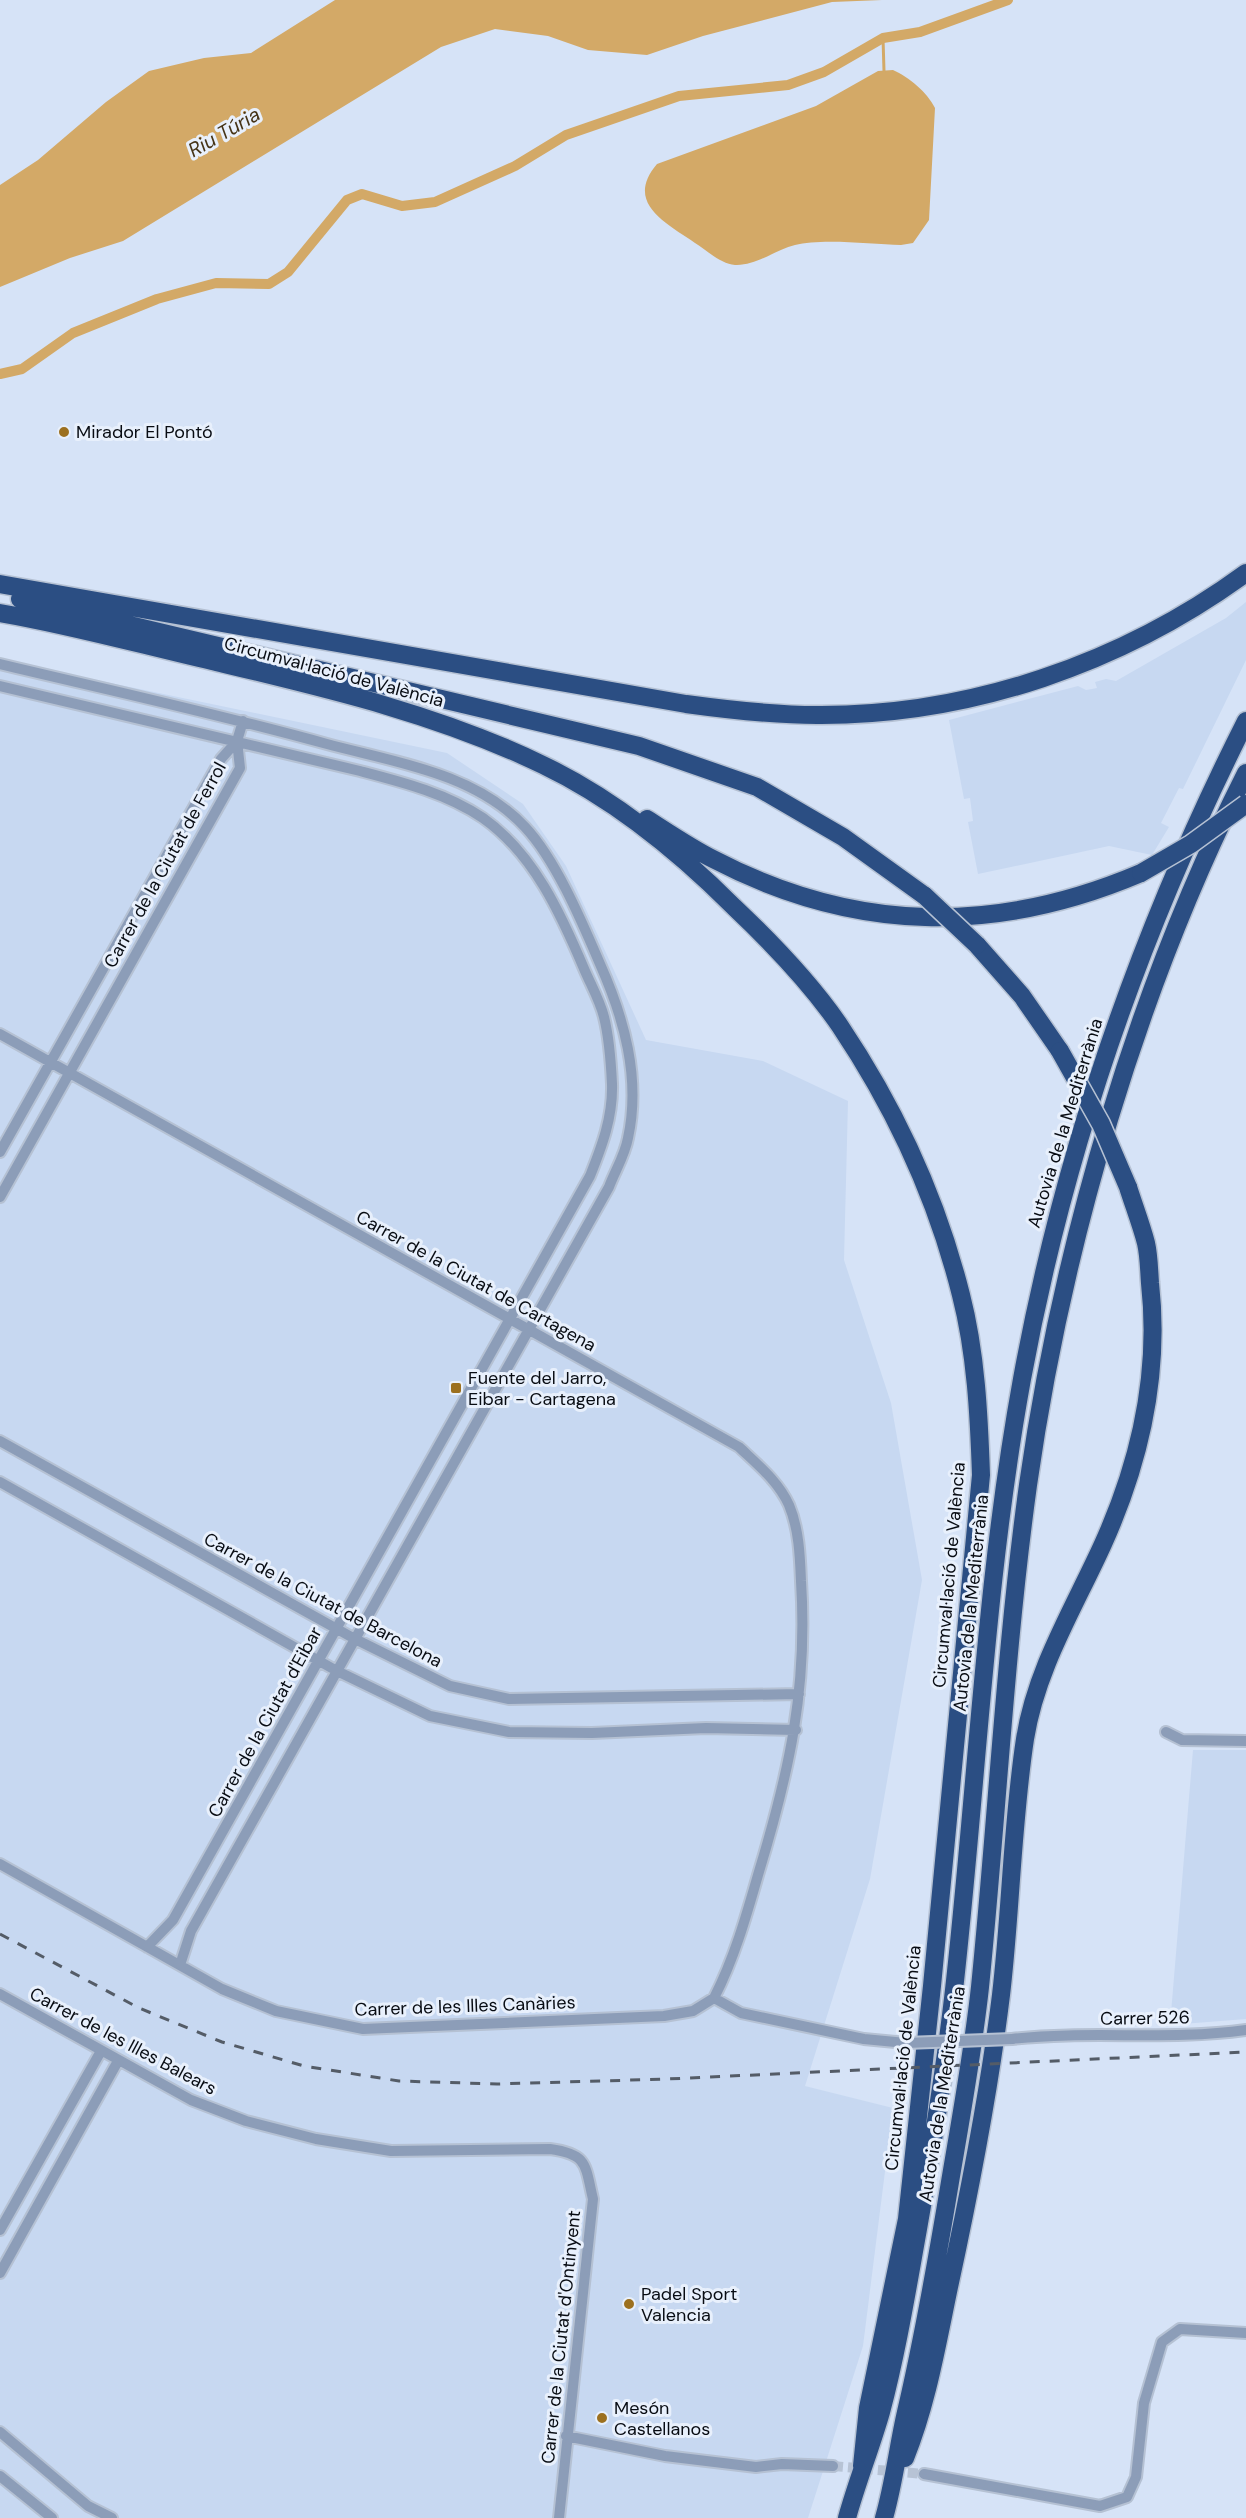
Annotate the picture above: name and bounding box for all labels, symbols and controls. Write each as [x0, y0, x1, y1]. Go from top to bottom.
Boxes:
water label: Riu Túria [183, 101, 265, 163]
place label: Mirador El Pontó [76, 420, 213, 444]
marker: Mirador El Pontó [57, 425, 71, 439]
street label: Circumval·lació de València [222, 631, 446, 713]
street label: Carrer de la Ciutat de Ferrol [98, 758, 232, 972]
street label: Autovia de la Mediterrània [1022, 1015, 1108, 1231]
street label: Carrer de la Ciutat de Cartagena [352, 1205, 600, 1357]
place label: Fuente del Jarro, Eibar - Cartagena [468, 1366, 616, 1411]
marker: Fuente del Jarro, Eibar - Cartagena [449, 1381, 463, 1395]
street label: Circumval·lació de València [927, 1461, 971, 1689]
street label: Autovia de la Mediterrània [948, 1493, 994, 1713]
street label: Carrer de la Ciutat de Barcelona [200, 1527, 446, 1673]
street label: Carrer de la Ciutat d'Eibar [202, 1622, 328, 1822]
street label: Circumval·lació de València [879, 1944, 927, 2172]
street label: Carrer de les Illes Balears [25, 1981, 221, 2101]
street label: Autovia de la Mediterrània [913, 1984, 971, 2204]
street label: Carrer de les Illes Canàries [354, 1990, 576, 2022]
street label: Carrer 526 [1100, 2005, 1190, 2031]
street label: Carrer de la Ciutat d'Ontinyent [536, 2209, 586, 2465]
place label: Padel Sport Valencia [641, 2282, 737, 2327]
marker: Padel Sport Valencia [622, 2297, 636, 2311]
place label: Mesón Castellanos [614, 2396, 710, 2441]
marker: Mesón Castellanos [595, 2411, 609, 2425]

